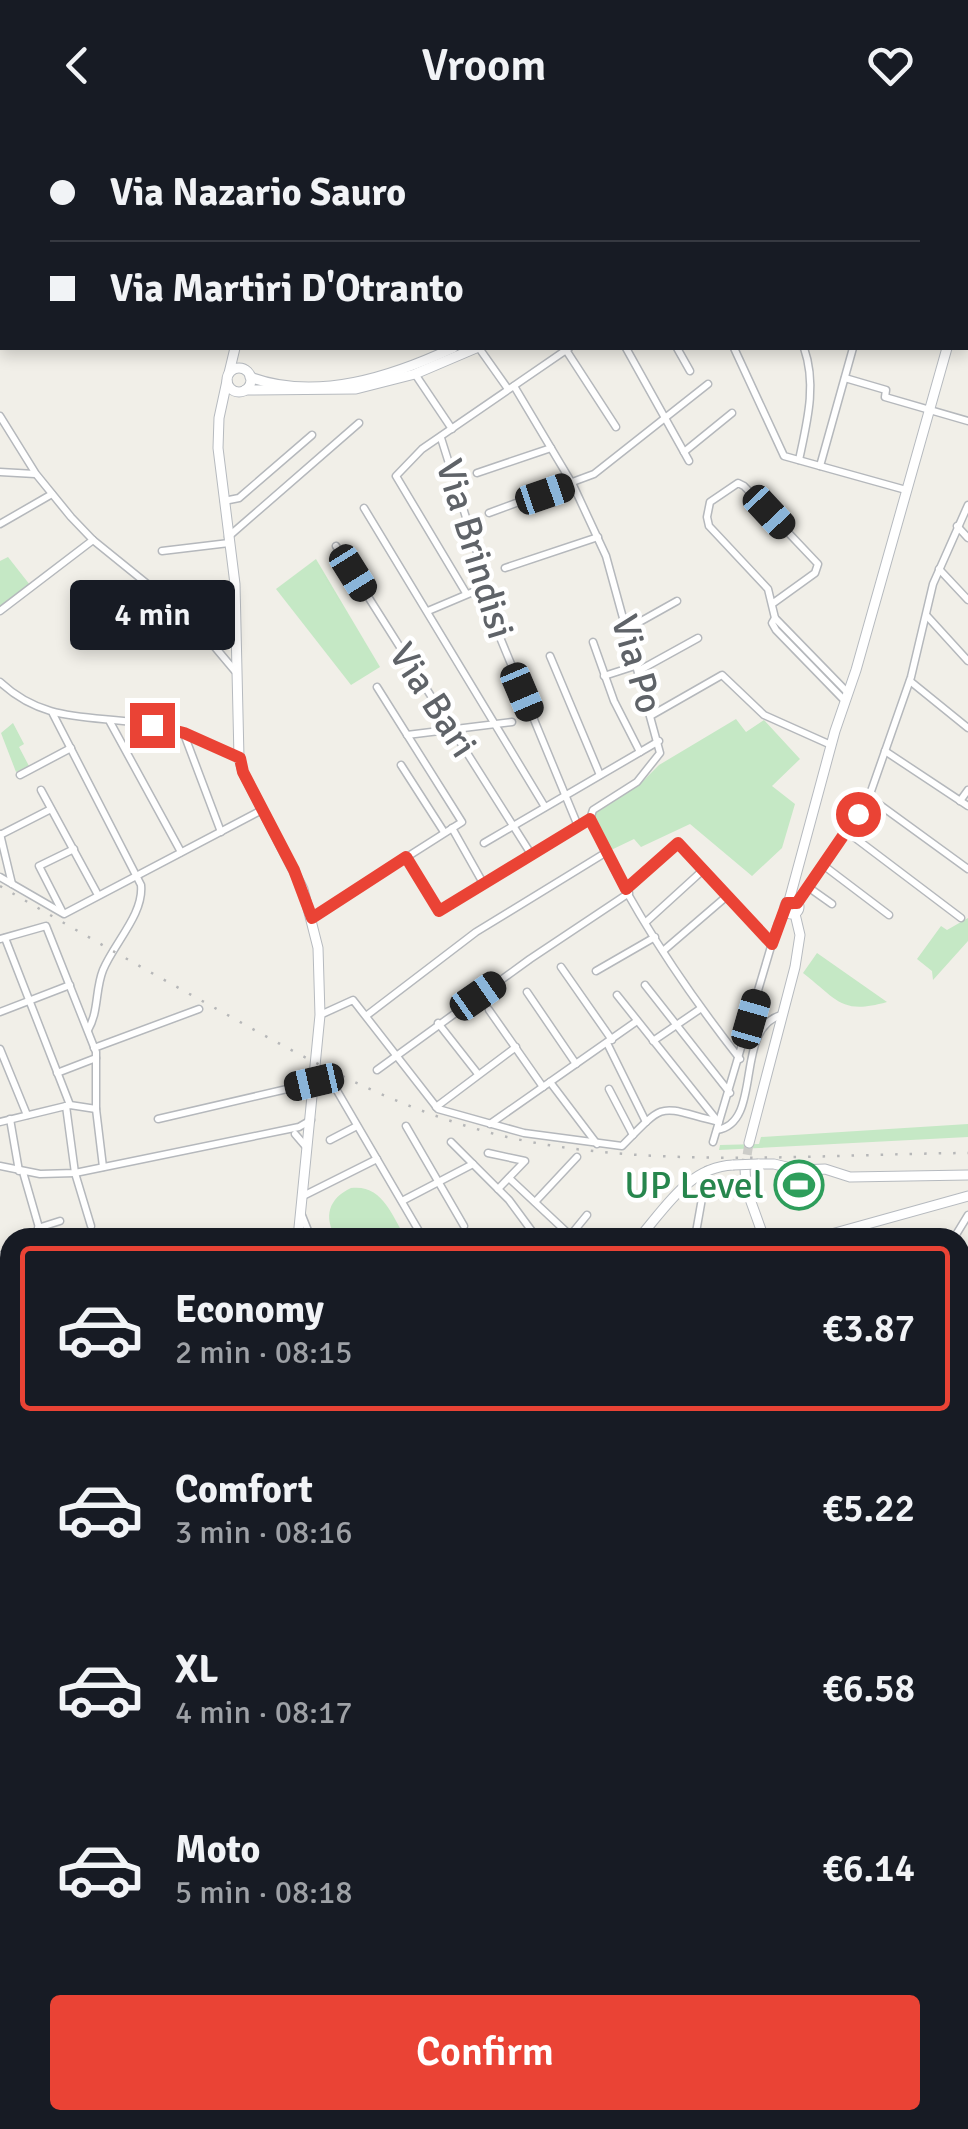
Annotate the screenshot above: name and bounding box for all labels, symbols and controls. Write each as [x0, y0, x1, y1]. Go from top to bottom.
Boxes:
icon: back [50, 38, 105, 93]
text: Vroom [421, 38, 547, 93]
icon: heart [863, 38, 918, 93]
text: Via Nazario Sauro [110, 169, 406, 216]
text: Via Martiri D'Otranto [110, 265, 464, 312]
street label: Via Brindisi [425, 454, 525, 644]
car [512, 470, 578, 518]
car [738, 480, 800, 544]
car [324, 540, 382, 606]
callout: 4 min [70, 580, 234, 650]
text: 4 min [114, 595, 191, 634]
street label: Via Po [601, 609, 673, 719]
street label: Via Bari [379, 634, 487, 766]
car [496, 659, 548, 725]
route end [130, 703, 175, 748]
route start [836, 792, 881, 837]
car [445, 967, 511, 1025]
car [728, 986, 774, 1052]
car [281, 1061, 347, 1103]
sports icon: UP Level [773, 1159, 825, 1211]
place label: UP Level [624, 1162, 764, 1209]
icon: car [55, 1284, 145, 1374]
text: Economy [175, 1286, 324, 1333]
text: €3.87 [822, 1305, 915, 1352]
text: 2 min · 08:15 [175, 1333, 353, 1372]
icon: car [55, 1464, 145, 1554]
text: Comfort [175, 1466, 313, 1513]
text: €5.22 [822, 1485, 915, 1532]
text: 3 min · 08:16 [175, 1513, 353, 1552]
icon: car [55, 1644, 145, 1734]
text: XL [175, 1646, 218, 1693]
text: €6.58 [822, 1665, 915, 1712]
text: 4 min · 08:17 [175, 1693, 353, 1732]
icon: car [55, 1824, 145, 1914]
text: Moto [175, 1826, 260, 1873]
text: €6.14 [822, 1845, 915, 1892]
text: 5 min · 08:18 [175, 1873, 353, 1912]
button: Confirm [50, 1995, 920, 2110]

